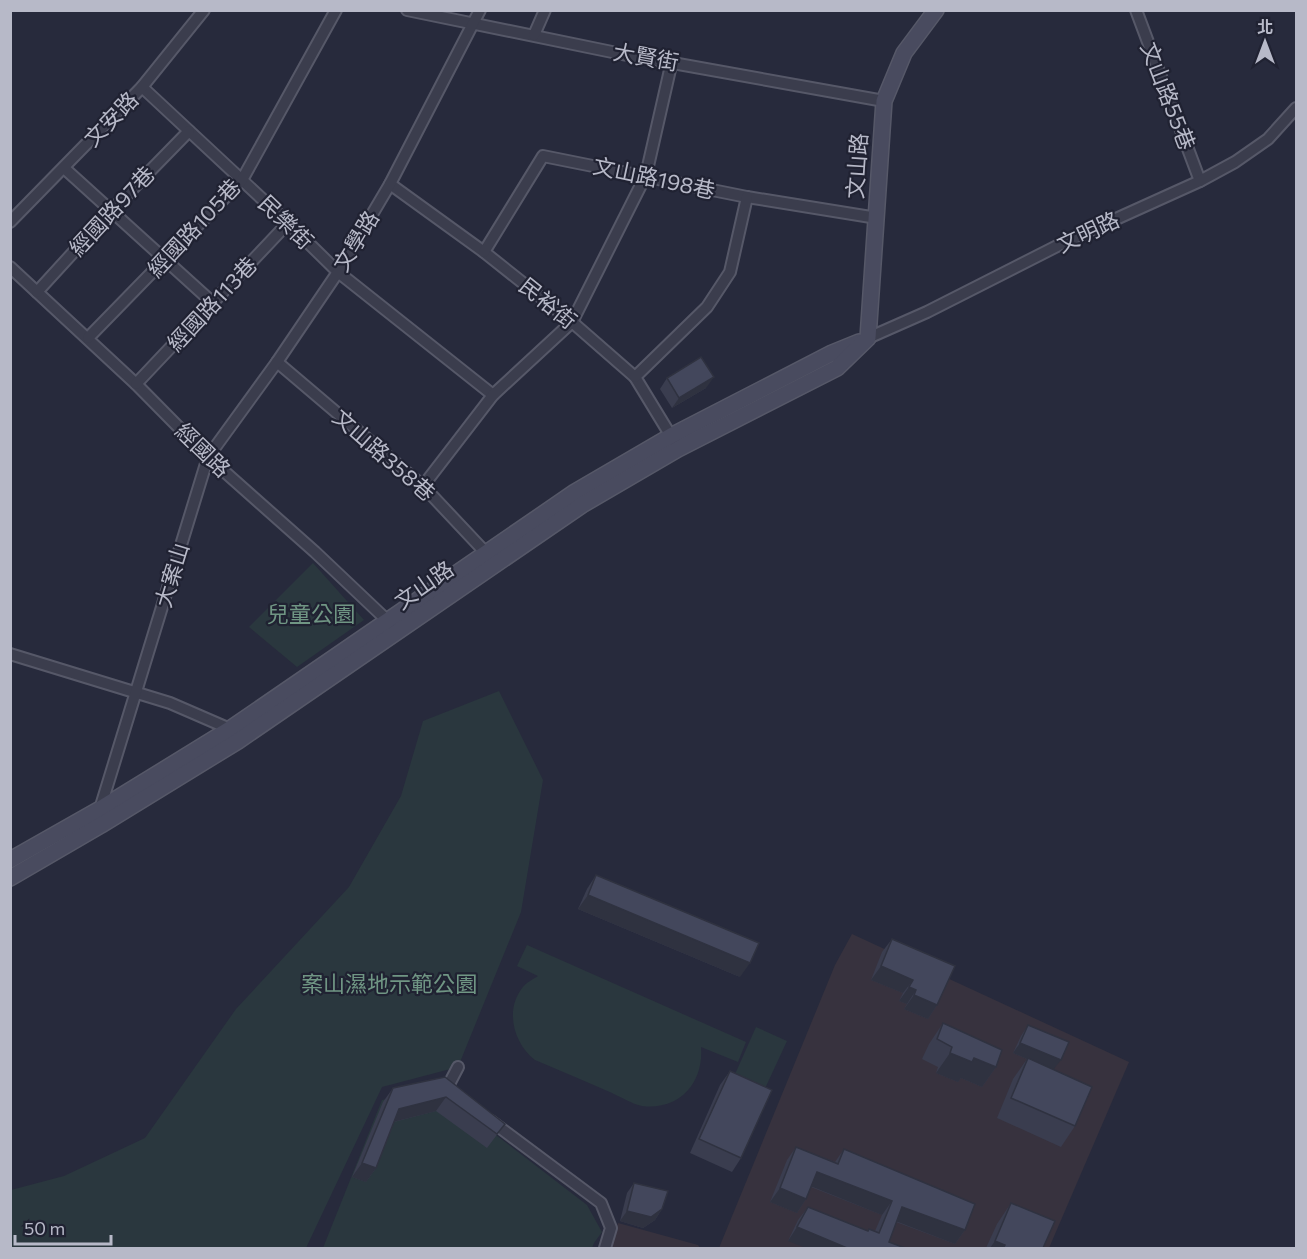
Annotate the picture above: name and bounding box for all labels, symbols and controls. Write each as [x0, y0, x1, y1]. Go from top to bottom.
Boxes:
north arrow [1235, 12, 1295, 72]
text: 北 [1257, 17, 1273, 36]
street label: 大賢街 [611, 37, 681, 76]
street label: 文山路55巷 [1136, 38, 1201, 154]
street label: 文安路 [78, 86, 143, 152]
street label: 文山路 [841, 132, 872, 200]
street label: 文山路198巷 [591, 151, 718, 204]
street label: 經國路97巷 [63, 160, 160, 261]
street label: 經國路105巷 [141, 173, 246, 282]
street label: 民樂街 [253, 189, 319, 254]
street label: 文學路 [327, 205, 384, 276]
street label: 文明路 [1052, 205, 1123, 258]
street label: 經國路113巷 [161, 251, 262, 357]
street label: 民裕街 [514, 271, 582, 334]
street label: 文山路358巷 [328, 403, 441, 506]
street label: 經國路 [170, 417, 236, 482]
street label: 大案山 [149, 539, 194, 610]
street label: 文山路 [389, 555, 458, 615]
park label: 兒童公園 [267, 600, 355, 627]
park label: 案山濕地示範公園 [301, 970, 477, 997]
scale bar [15, 1208, 111, 1246]
text: 50 m [24, 1217, 65, 1239]

